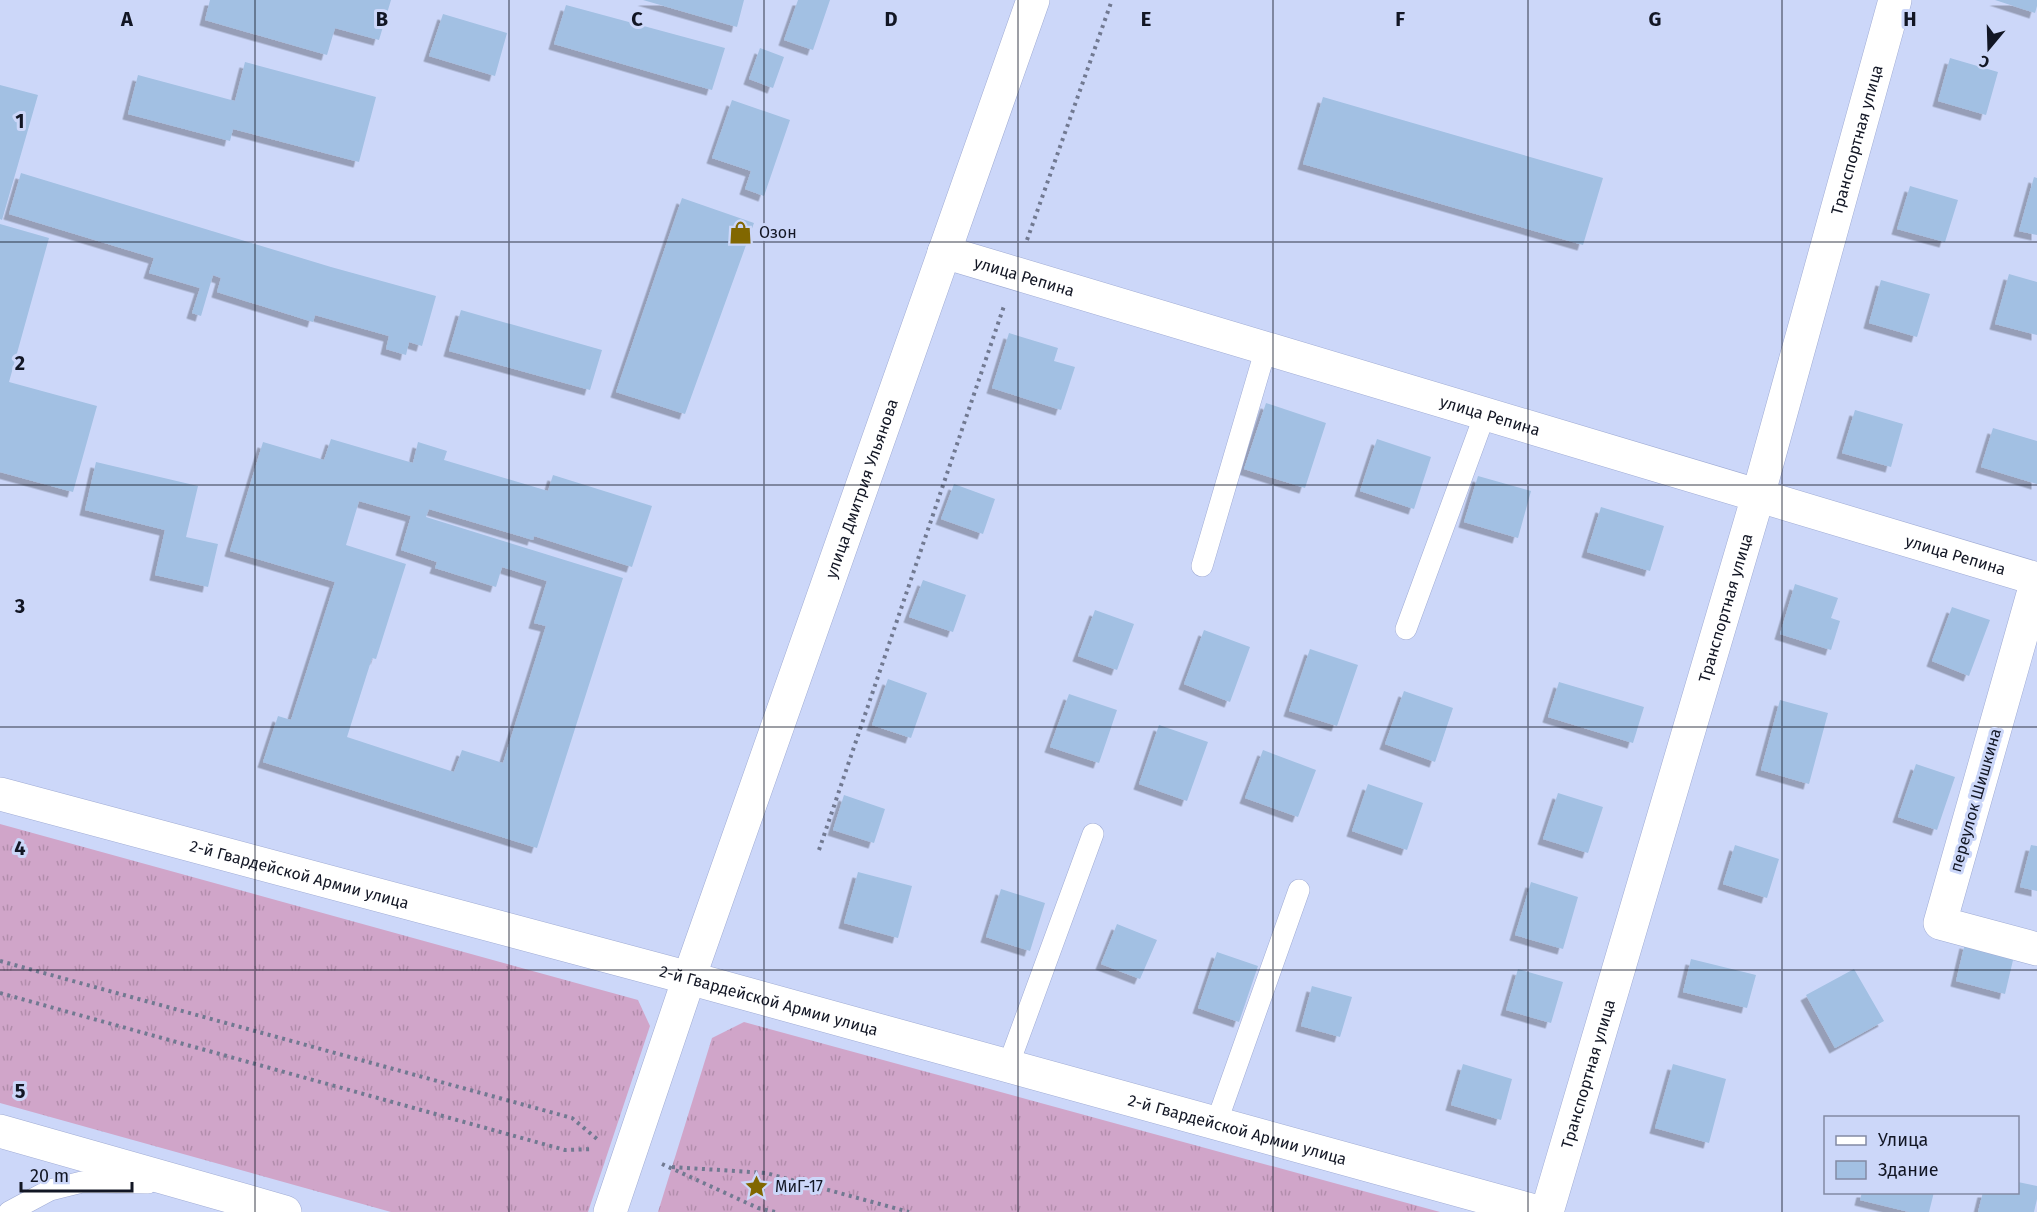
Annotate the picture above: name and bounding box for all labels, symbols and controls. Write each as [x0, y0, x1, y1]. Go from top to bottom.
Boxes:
text: A [120, 7, 134, 31]
text: B [376, 7, 388, 31]
text: C [631, 7, 643, 31]
text: D [884, 7, 898, 31]
text: E [1141, 7, 1151, 31]
text: F [1395, 7, 1405, 31]
text: G [1649, 7, 1661, 31]
text: H [1903, 7, 1917, 31]
north arrow [1959, 18, 2019, 78]
text: С [1976, 51, 1992, 72]
street label: Транспортная улица [1827, 63, 1887, 217]
text: 1 [15, 109, 25, 133]
shop icon: Озон [728, 219, 754, 245]
place label: Озон [759, 223, 797, 242]
street label: улица Репина [972, 253, 1077, 301]
text: 2 [15, 351, 25, 375]
street label: улица Репина [1438, 392, 1542, 440]
street label: улица Дмитрия Ульянова [821, 396, 902, 581]
street label: Транспортная улица [1695, 531, 1757, 685]
street label: улица Репина [1903, 531, 2008, 579]
text: 3 [14, 594, 25, 618]
street label: переулок Шишкина [1946, 726, 2005, 874]
text: 4 [14, 836, 26, 860]
street label: 2-й Гвардейской Армии улица [188, 836, 411, 913]
street label: 2-й Гвардейской Армии улица [657, 962, 880, 1040]
street label: Транспортная улица [1557, 997, 1619, 1151]
text: 5 [15, 1079, 26, 1103]
street label: 2-й Гвардейской Армии улица [1126, 1090, 1349, 1169]
legend [1824, 1116, 2019, 1194]
text: Улица [1878, 1129, 1928, 1151]
scale bar [21, 1155, 132, 1193]
text: Здание [1878, 1159, 1939, 1181]
text: 20 m [30, 1165, 69, 1187]
place icon: МиГ-17 [744, 1173, 770, 1199]
place label: МиГ-17 [775, 1177, 823, 1196]

